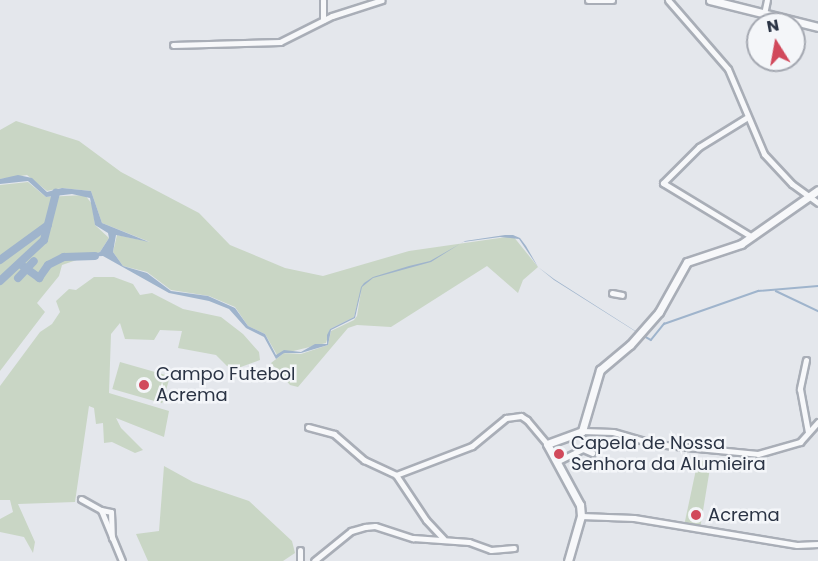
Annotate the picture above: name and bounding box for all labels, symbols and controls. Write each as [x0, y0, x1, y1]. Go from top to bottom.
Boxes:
north arrow [746, 12, 806, 72]
text: N [765, 13, 781, 38]
place label: Campo Futebol Acrema [156, 364, 296, 406]
marker: Campo Futebol Acrema [137, 378, 151, 392]
place label: Capela de Nossa Senhora da Alumieira [571, 433, 766, 476]
marker: Capela de Nossa Senhora da Alumieira [552, 447, 566, 461]
place label: Acrema [708, 504, 780, 526]
marker: Acrema [689, 508, 703, 522]

